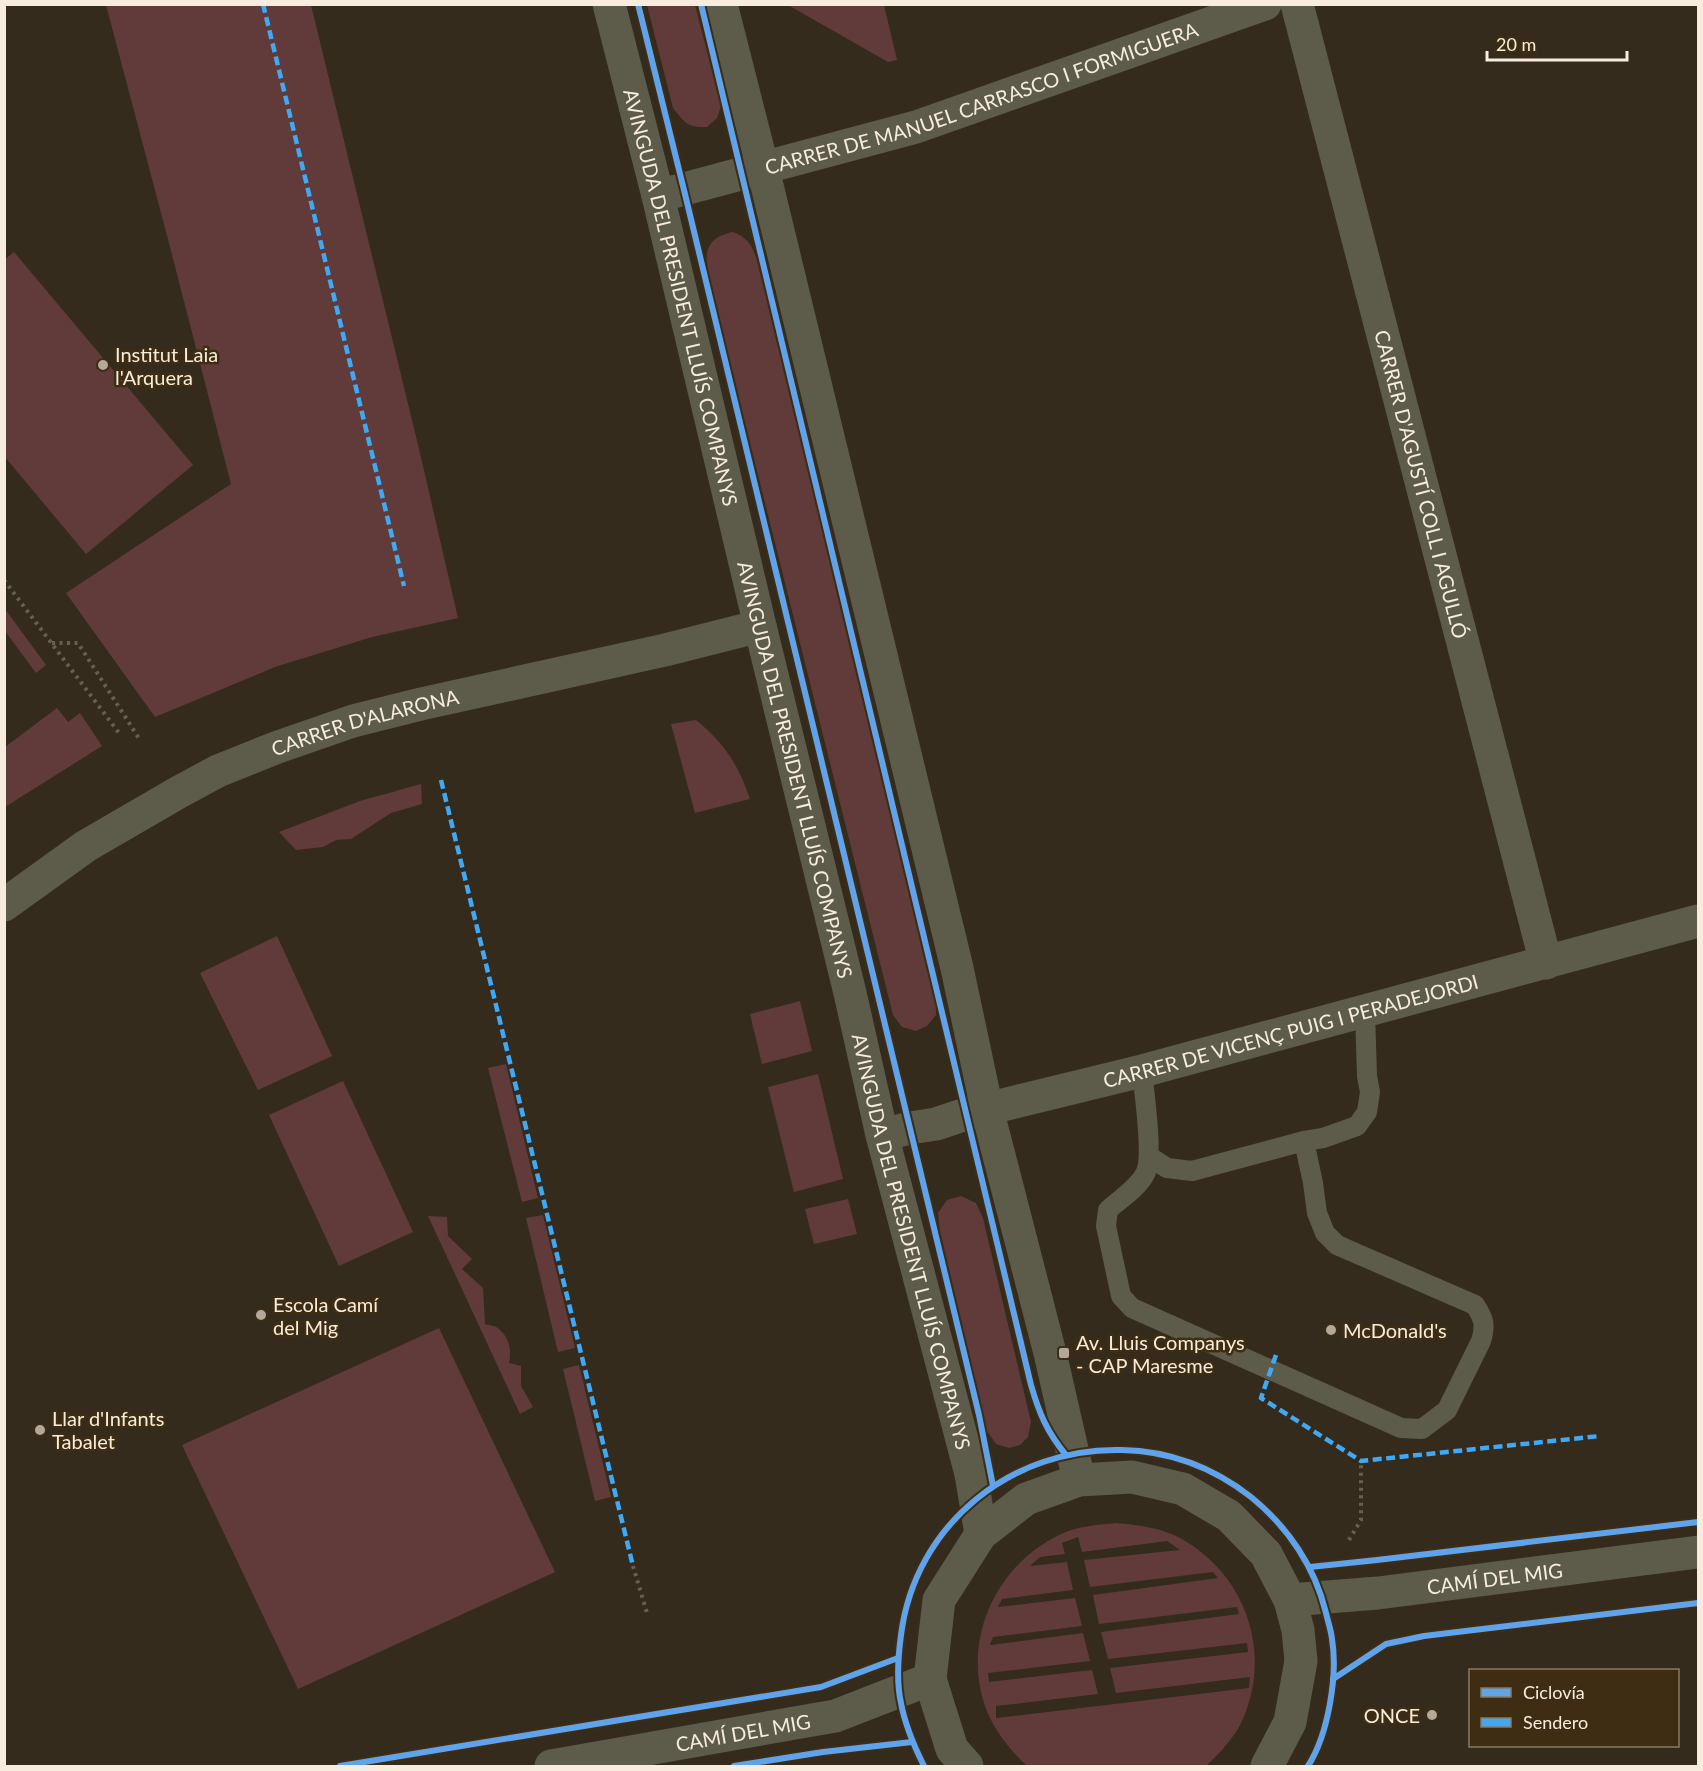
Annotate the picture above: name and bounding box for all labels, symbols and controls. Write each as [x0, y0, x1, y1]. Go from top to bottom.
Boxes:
street label: CARRER DE MANUEL CARRASCO I FORMIGUERA [762, 17, 1201, 179]
scale bar [1487, 24, 1626, 62]
text: 20 m [1496, 33, 1536, 55]
street label: AVINGUDA DEL PRESIDENT LLUÍS COMPANYS [619, 86, 743, 508]
street label: CARRER D'AGUSTÍ COLL I AGULLÓ [1370, 327, 1473, 641]
place label: Institut Laia l'Arquera [115, 342, 218, 389]
marker: Institut Laia l'Arquera [96, 358, 110, 372]
street label: AVINGUDA DEL PRESIDENT LLUÍS COMPANYS [733, 559, 858, 981]
street label: CARRER D'ALARONA [268, 684, 461, 760]
street label: CARRER DE VICENÇ PUIG I PERADEJORDI [1101, 969, 1481, 1092]
street label: AVINGUDA DEL PRESIDENT LLUÍS COMPANYS [847, 1031, 976, 1452]
place label: Escola Camí del Mig [273, 1292, 379, 1339]
marker: Escola Camí del Mig [254, 1308, 268, 1322]
place label: McDonald's [1343, 1318, 1447, 1342]
marker: McDonald's [1324, 1323, 1338, 1337]
place label: Av. Lluis Companys - CAP Maresme [1076, 1330, 1245, 1377]
marker: Av. Lluis Companys - CAP Maresme [1057, 1346, 1071, 1360]
place label: Llar d'Infants Tabalet [52, 1406, 164, 1453]
marker: Llar d'Infants Tabalet [33, 1423, 47, 1437]
street label: CAMÍ DEL MIG [1425, 1557, 1564, 1599]
legend [1469, 1669, 1679, 1747]
text: Ciclovía [1523, 1681, 1585, 1703]
place label: ONCE [1364, 1703, 1420, 1727]
marker: ONCE [1425, 1708, 1439, 1722]
street label: CAMÍ DEL MIG [674, 1709, 812, 1756]
text: Sendero [1523, 1711, 1588, 1733]

